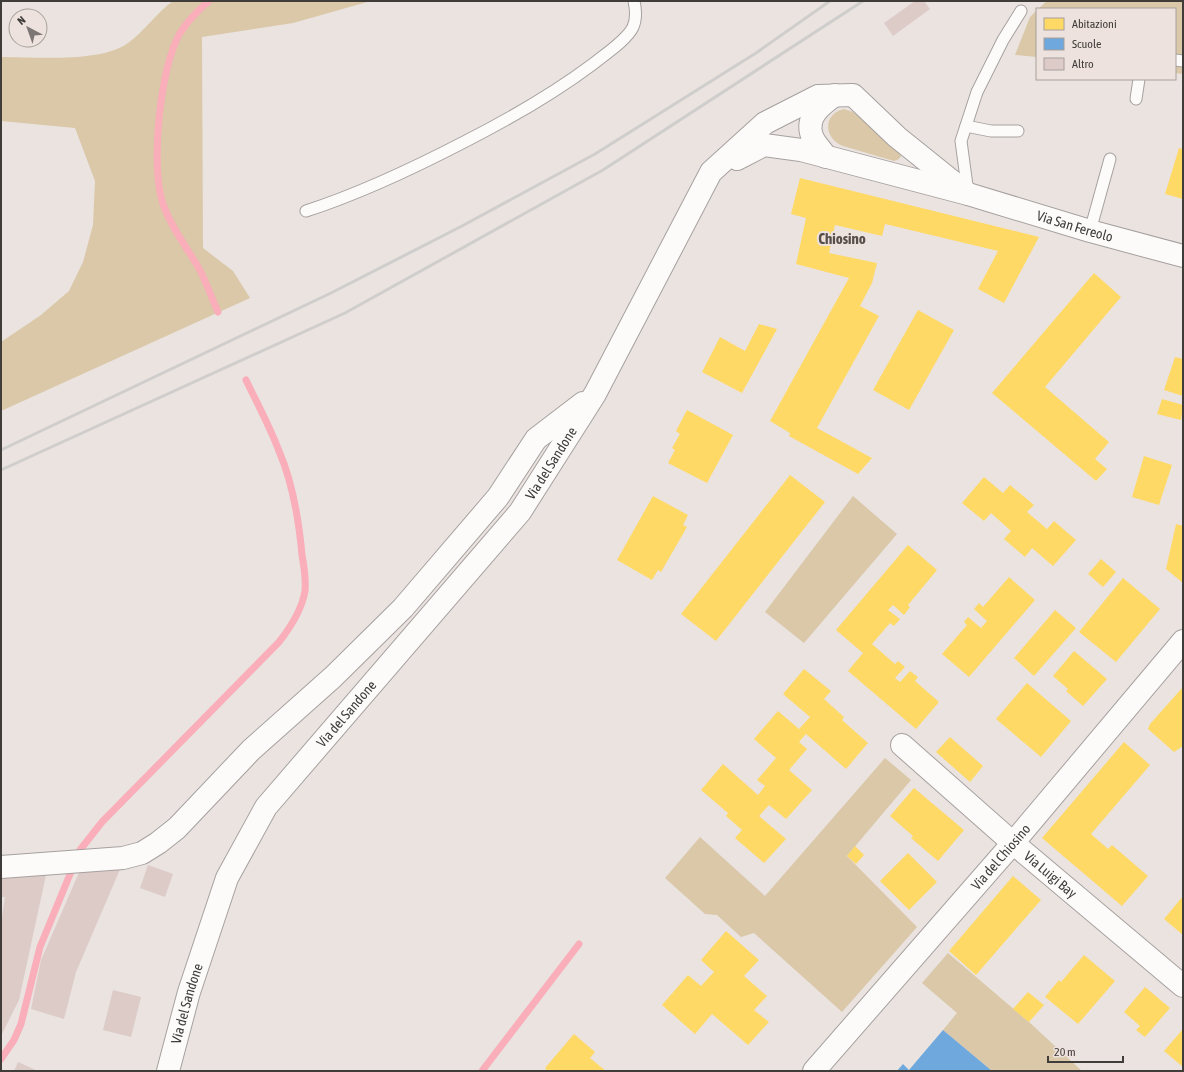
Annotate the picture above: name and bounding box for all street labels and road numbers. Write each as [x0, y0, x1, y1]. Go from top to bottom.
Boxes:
street label: Via San Fereolo [1035, 207, 1115, 245]
street label: Via del Sandone [522, 424, 580, 502]
street label: Via del Sandone [313, 677, 379, 750]
street label: Via del Chiosino [968, 821, 1033, 893]
street label: Via Luigi Bay [1021, 848, 1080, 901]
street label: Via del Sandone [168, 961, 206, 1045]

